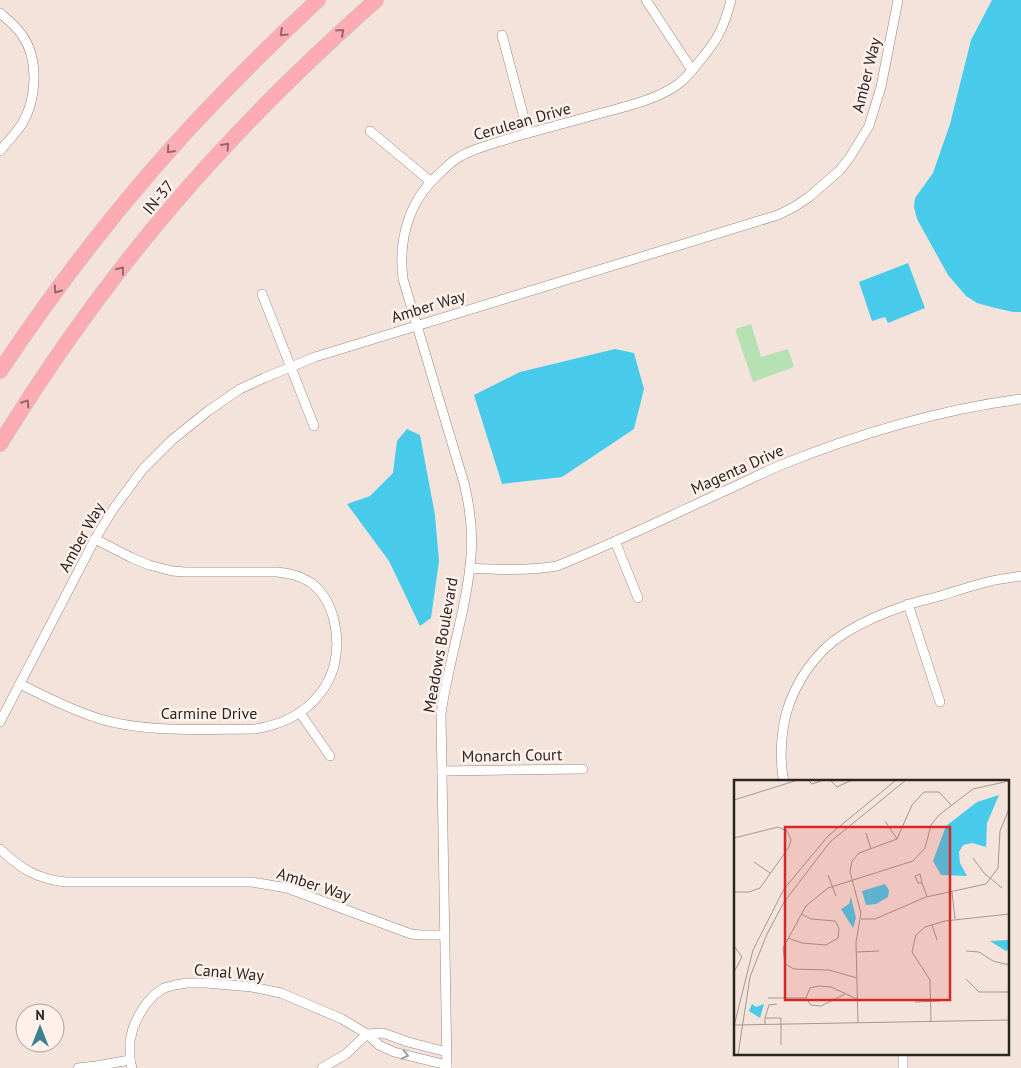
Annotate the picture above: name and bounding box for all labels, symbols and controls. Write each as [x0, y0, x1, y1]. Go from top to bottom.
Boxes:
one-way arrow [279, 27, 288, 36]
one-way arrow [335, 29, 344, 38]
street label: Amber Way [847, 35, 885, 115]
street label: Cerulean Drive [471, 98, 573, 144]
one-way arrow [220, 143, 229, 152]
one-way arrow [167, 145, 176, 154]
street label: IN-37 [138, 176, 178, 218]
one-way arrow [115, 267, 124, 276]
one-way arrow [54, 284, 62, 293]
street label: Amber Way [388, 285, 468, 327]
one-way arrow [20, 399, 29, 408]
street label: Magenta Drive [687, 440, 787, 498]
street label: Amber Way [54, 498, 109, 575]
street label: Meadows Boulevard [418, 576, 462, 714]
street label: Carmine Drive [161, 703, 257, 723]
street label: Monarch Court [461, 744, 563, 766]
inset map [734, 780, 1008, 1056]
street label: Amber Way [275, 863, 354, 905]
street label: Canal Way [193, 959, 265, 985]
north arrow [15, 1003, 65, 1053]
text: N [35, 1006, 45, 1024]
one-way arrow [400, 1049, 409, 1060]

